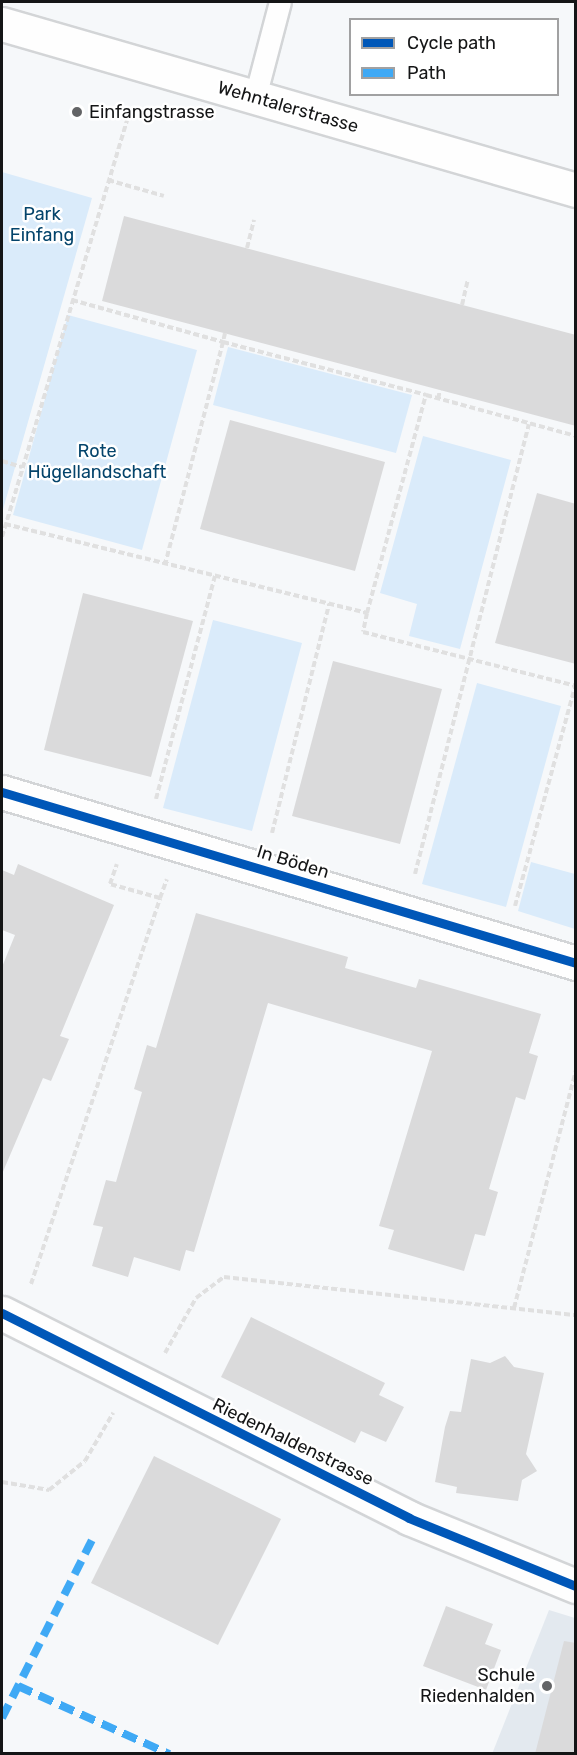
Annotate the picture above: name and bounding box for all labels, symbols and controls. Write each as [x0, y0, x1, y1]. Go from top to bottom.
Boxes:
legend [349, 18, 559, 96]
text: Cycle path [407, 32, 496, 54]
text: Path [407, 62, 446, 84]
street label: Wehntalerstrasse [215, 77, 361, 137]
place label: Einfangstrasse [89, 101, 215, 123]
marker: Einfangstrasse [70, 105, 84, 119]
park label: Park Einfang [10, 204, 74, 246]
park label: Rote Hügellandschaft [28, 441, 166, 484]
street label: In Böden [254, 841, 332, 883]
street label: Riedenhaldenstrasse [209, 1394, 377, 1490]
place label: Schule Riedenhalden [420, 1665, 535, 1708]
marker: Schule Riedenhalden [540, 1679, 554, 1693]

